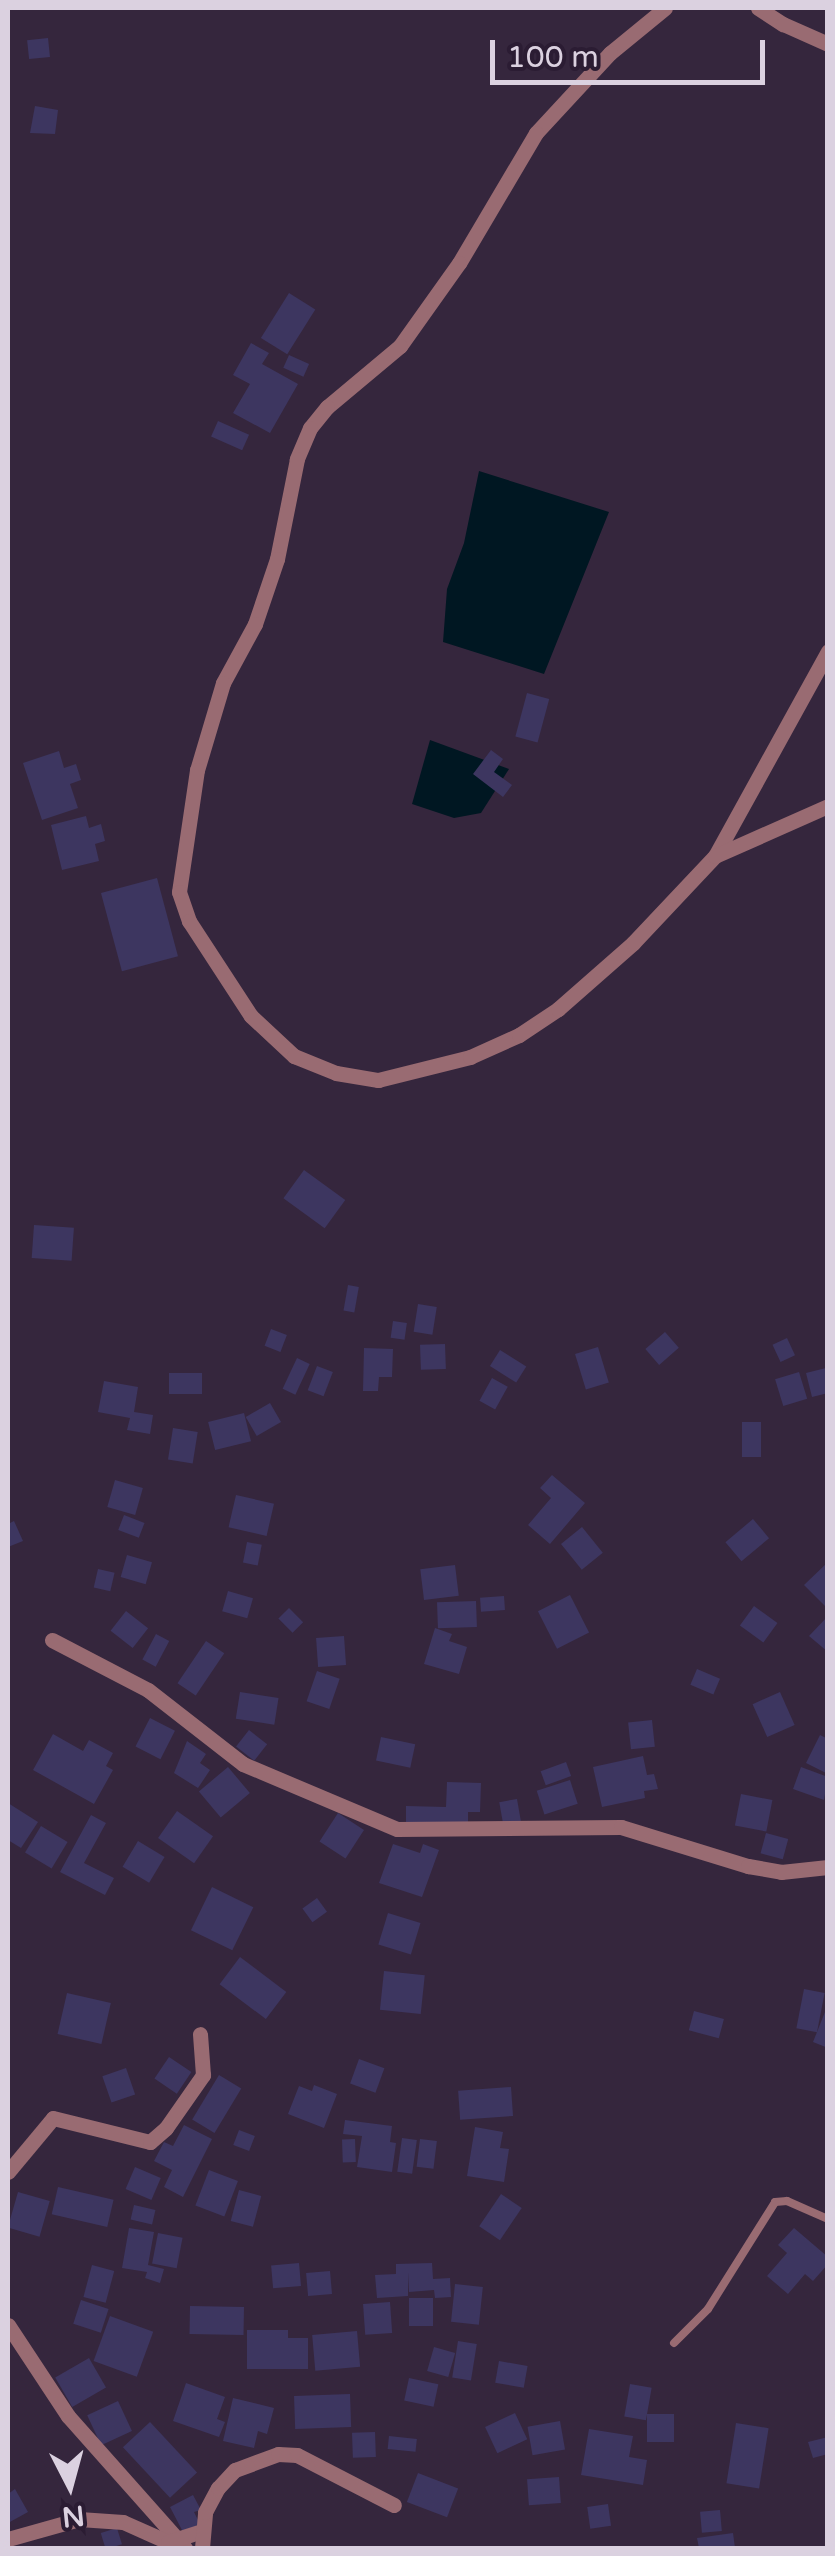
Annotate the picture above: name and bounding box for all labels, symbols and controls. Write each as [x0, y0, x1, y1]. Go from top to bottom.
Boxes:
scale bar [495, 20, 770, 82]
text: 100 m [507, 39, 599, 76]
north arrow [20, 2436, 120, 2536]
text: N [60, 2498, 86, 2534]

